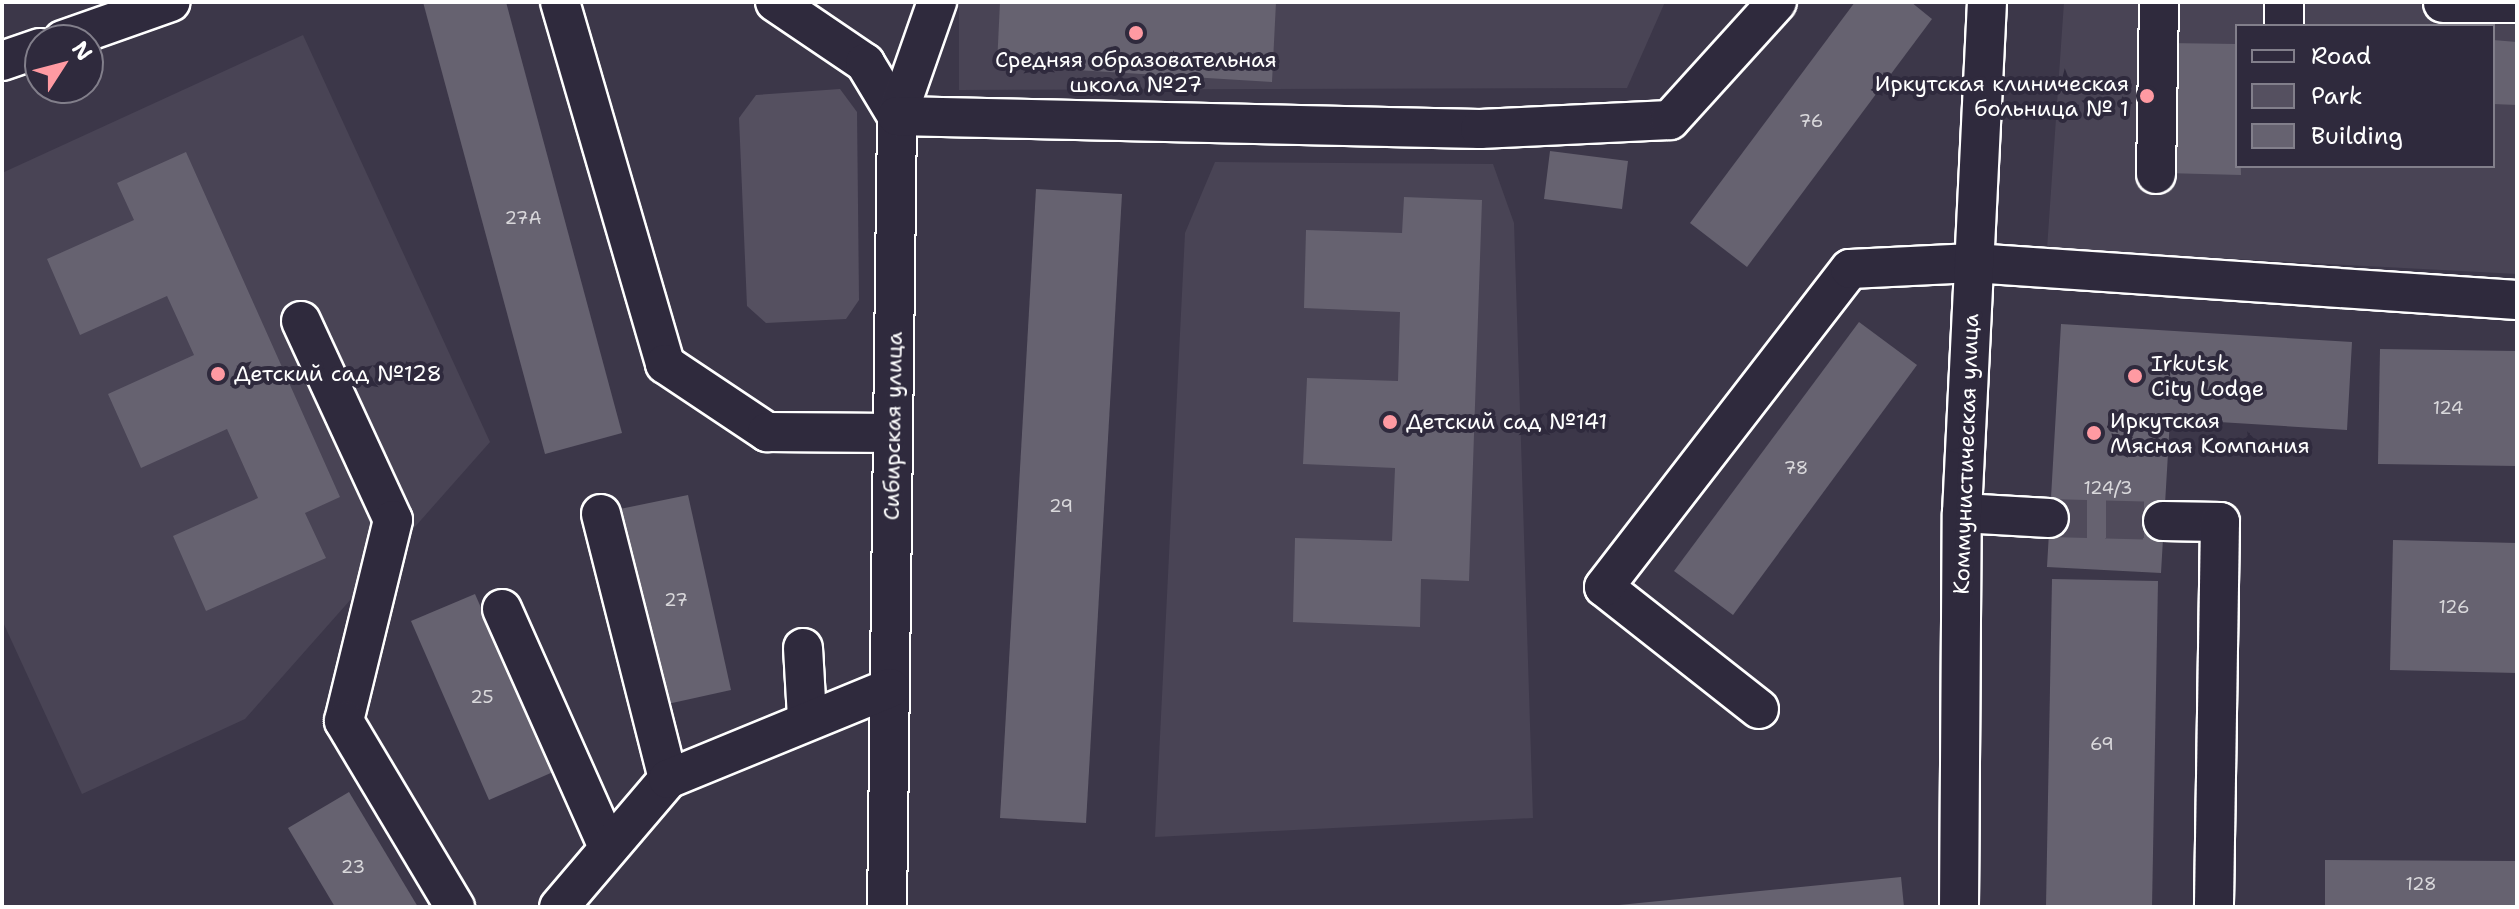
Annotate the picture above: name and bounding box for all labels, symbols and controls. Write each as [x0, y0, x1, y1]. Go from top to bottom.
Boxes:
north arrow [24, 24, 104, 104]
marker: Средняя образовательная школа №27 [1127, 24, 1145, 42]
legend [2235, 24, 2495, 168]
text: N [65, 35, 99, 66]
text: Road [2311, 40, 2371, 72]
place label: Средняя образовательная школа №27 [995, 46, 1277, 98]
place label: Иркутская клиническая больница № 1 [1875, 70, 2129, 122]
text: Park [2311, 80, 2363, 112]
marker: Иркутская клиническая больница № 1 [2136, 85, 2158, 107]
house number: 76 [1799, 110, 1823, 132]
text: Building [2311, 120, 2403, 152]
house number: 27А [504, 207, 542, 229]
street label: Коммунистическая улица [1948, 313, 1984, 595]
street label: Сибирская улица [878, 331, 908, 521]
place label: Irkutsk City Lodge [2151, 350, 2264, 402]
place label: Детский сад №128 [234, 361, 442, 387]
marker: Детский сад №128 [209, 365, 227, 383]
marker: Irkutsk City Lodge [2126, 367, 2144, 385]
house number: 124 [2433, 397, 2463, 419]
place label: Иркутская Мясная Компания [2110, 407, 2310, 458]
place label: Детский сад №141 [1406, 409, 1607, 435]
marker: Детский сад №141 [1381, 413, 1399, 431]
marker: Иркутская Мясная Компания [2085, 424, 2103, 442]
house number: 78 [1784, 457, 1808, 479]
house number: 124/3 [2083, 477, 2133, 499]
house number: 29 [1049, 495, 1073, 517]
house number: 27 [664, 589, 688, 611]
house number: 126 [2438, 596, 2470, 618]
house number: 25 [470, 686, 494, 708]
house number: 69 [2090, 733, 2114, 755]
house number: 23 [341, 856, 365, 878]
house number: 128 [2405, 873, 2437, 895]

